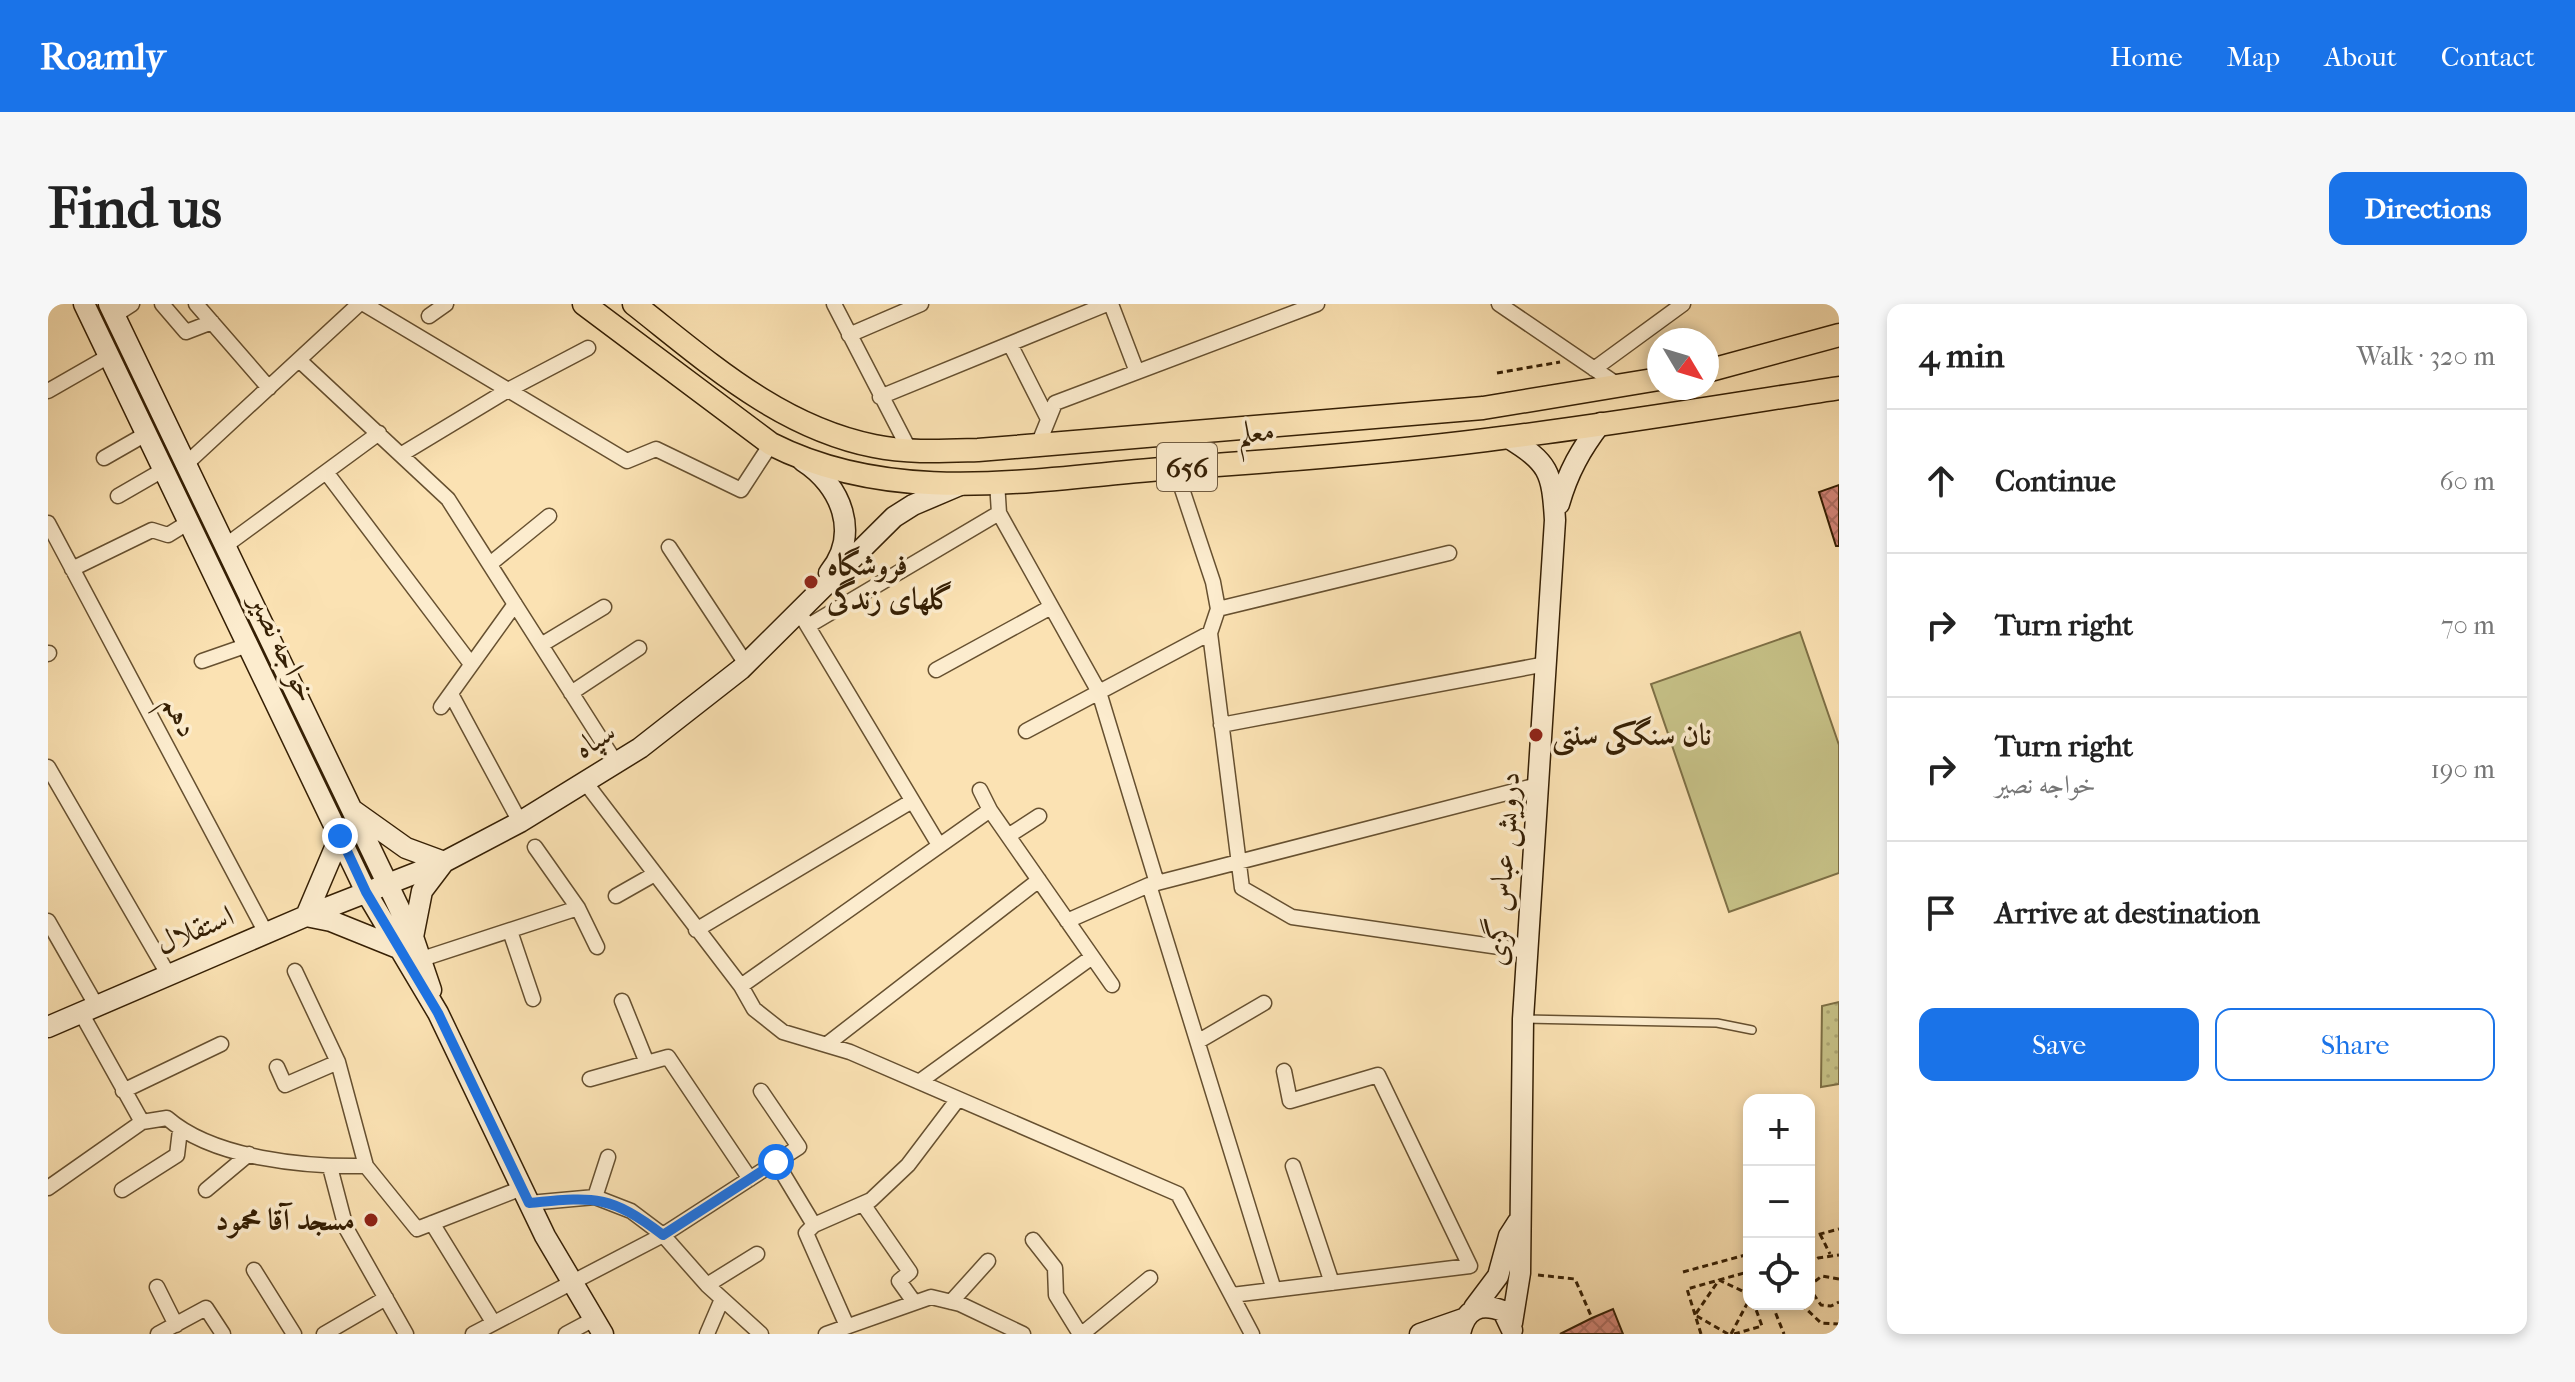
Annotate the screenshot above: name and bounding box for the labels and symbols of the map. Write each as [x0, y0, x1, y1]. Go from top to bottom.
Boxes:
north arrow [1647, 328, 1719, 400]
street label: معلم [1236, 413, 1277, 463]
road number: 656 [1157, 443, 1217, 491]
place label: فروشگاه گلهای زندگی [826, 545, 953, 617]
marker: فروشگاه گلهای زندگی [802, 573, 820, 591]
street label: خواجه نصیر [240, 585, 324, 708]
street label: دهم [146, 689, 205, 748]
street label: سپاه [568, 714, 623, 768]
place label: نان سنگکی سنتی [1552, 715, 1712, 757]
marker: نان سنگکی سنتی [1527, 726, 1545, 744]
street label: درویش عباس گزی [1476, 770, 1529, 967]
route end [322, 818, 358, 854]
street label: استقلال [151, 898, 239, 962]
route start [758, 1144, 794, 1180]
place label: مسجد آقا محمود [215, 1202, 355, 1239]
marker: مسجد آقا محمود [362, 1211, 380, 1229]

